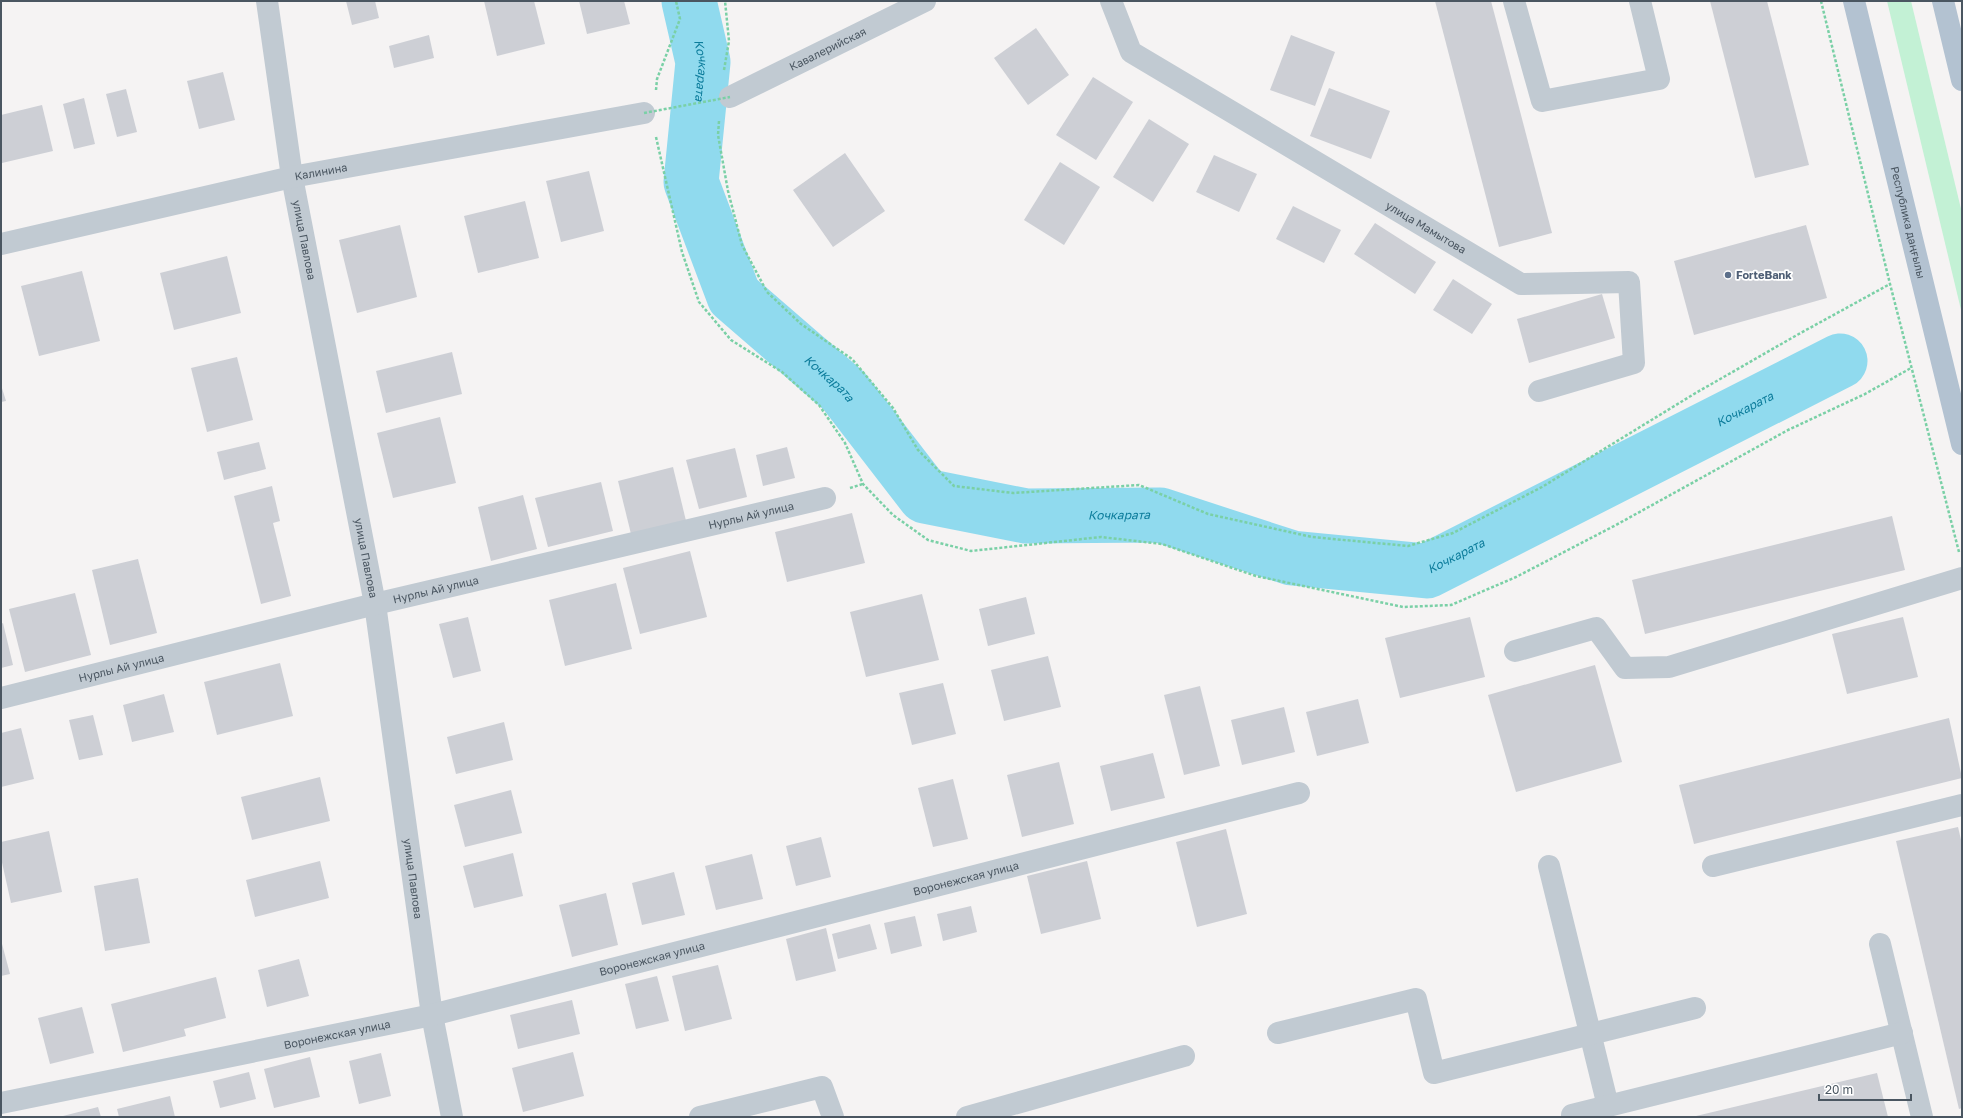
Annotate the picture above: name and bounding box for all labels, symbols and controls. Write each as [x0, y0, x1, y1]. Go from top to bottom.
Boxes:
street label: Кавалерийская [787, 24, 868, 73]
water label: Кочкарата [691, 38, 711, 103]
street label: Калинина [293, 160, 348, 182]
street label: Республика даңғылы [1889, 165, 1928, 280]
street label: улица Мамытова [1384, 198, 1469, 256]
street label: улица Павлова [291, 199, 319, 281]
place label: ForteBank [1736, 268, 1792, 281]
marker: ForteBank [1723, 270, 1733, 280]
water label: Кочкарата [801, 352, 858, 405]
water label: Кочкарата [1714, 388, 1777, 430]
street label: Нурлы Ай улица [707, 499, 795, 531]
water label: Кочкарата [1088, 507, 1151, 523]
street label: улица Павлова [352, 517, 381, 599]
water label: Кочкарата [1425, 534, 1488, 577]
street label: Нурлы Ай улица [392, 573, 480, 606]
street label: Нурлы Ай улица [77, 650, 165, 684]
street label: улица Павлова [402, 837, 426, 920]
street label: Воронежская улица [912, 858, 1020, 898]
street label: Воронежская улица [598, 938, 706, 978]
street label: Воронежская улица [282, 1017, 391, 1051]
scale bar [1819, 1076, 1911, 1102]
text: 20 m [1825, 1082, 1853, 1097]

